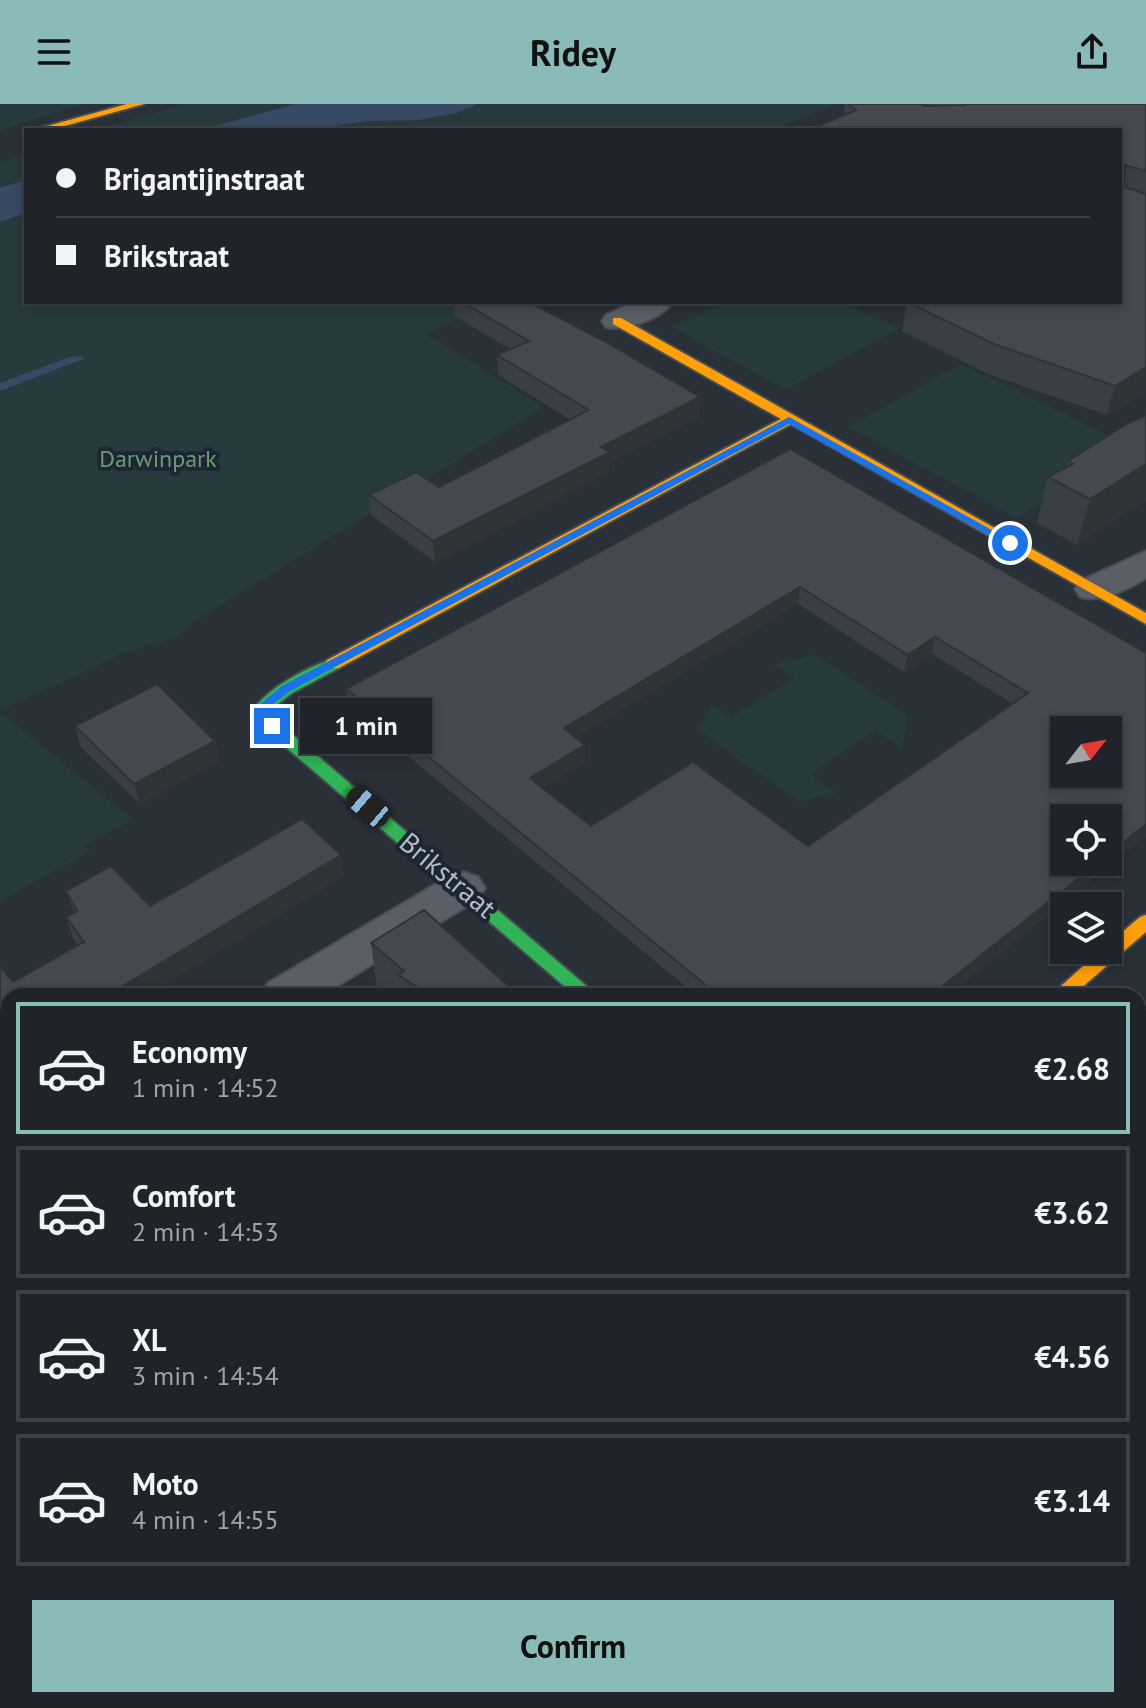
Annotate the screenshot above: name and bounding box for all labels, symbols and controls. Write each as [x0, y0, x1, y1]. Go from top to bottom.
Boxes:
text: Ridey [530, 29, 616, 76]
icon: menu [32, 30, 76, 74]
icon: share [1070, 30, 1114, 74]
text: Brigantijnstraat [104, 159, 304, 198]
text: Brikstraat [104, 236, 229, 275]
park label: Darwinpark [99, 443, 217, 474]
route start [992, 525, 1028, 561]
callout: 1 min [300, 698, 432, 754]
route end [254, 708, 290, 744]
text: 1 min [334, 709, 398, 742]
north arrow [1050, 716, 1122, 788]
map controls [1050, 716, 1122, 964]
car [342, 782, 394, 832]
button: locate [1050, 804, 1122, 876]
street label: Brikstraat [392, 824, 505, 926]
button: layers [1050, 892, 1122, 964]
icon: car [36, 1032, 108, 1104]
text: Economy [132, 1032, 247, 1071]
text: €2.68 [1035, 1049, 1110, 1088]
text: 1 min · 14:52 [132, 1071, 279, 1104]
icon: car [36, 1176, 108, 1248]
text: Comfort [132, 1176, 235, 1215]
text: €3.62 [1035, 1193, 1110, 1232]
text: 2 min · 14:53 [132, 1215, 279, 1248]
icon: car [36, 1320, 108, 1392]
text: XL [132, 1320, 166, 1359]
text: €4.56 [1035, 1337, 1110, 1376]
text: 3 min · 14:54 [132, 1359, 279, 1392]
icon: car [36, 1464, 108, 1536]
text: Moto [132, 1464, 199, 1503]
text: €3.14 [1035, 1481, 1110, 1520]
text: 4 min · 14:55 [132, 1503, 279, 1536]
button: Confirm [32, 1600, 1114, 1692]

